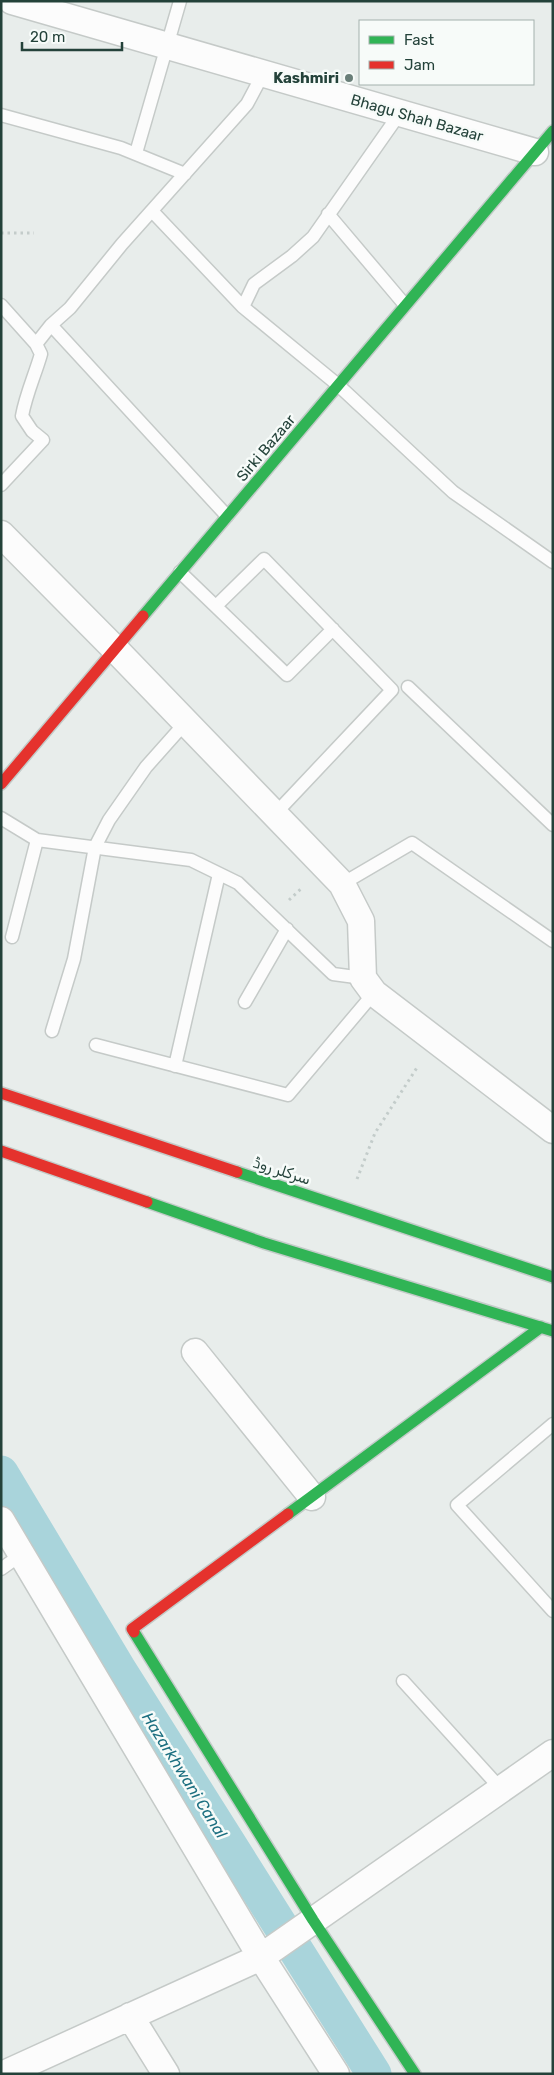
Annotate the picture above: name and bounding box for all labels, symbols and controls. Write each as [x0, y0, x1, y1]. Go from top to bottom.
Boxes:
scale bar [22, 20, 122, 52]
legend [359, 20, 534, 85]
text: 20 m [30, 28, 65, 46]
text: Fast [404, 31, 434, 49]
text: Jam [404, 56, 435, 74]
place label: Kashmiri [273, 69, 339, 87]
marker: Kashmiri [343, 72, 355, 84]
street label: Bhagu Shah Bazaar [349, 90, 486, 146]
street label: Sirki Bazaar [233, 411, 299, 485]
street label: سرکلر روڈ [251, 1153, 313, 1190]
water label: Hazarkhwani Canal [138, 1709, 232, 1843]

